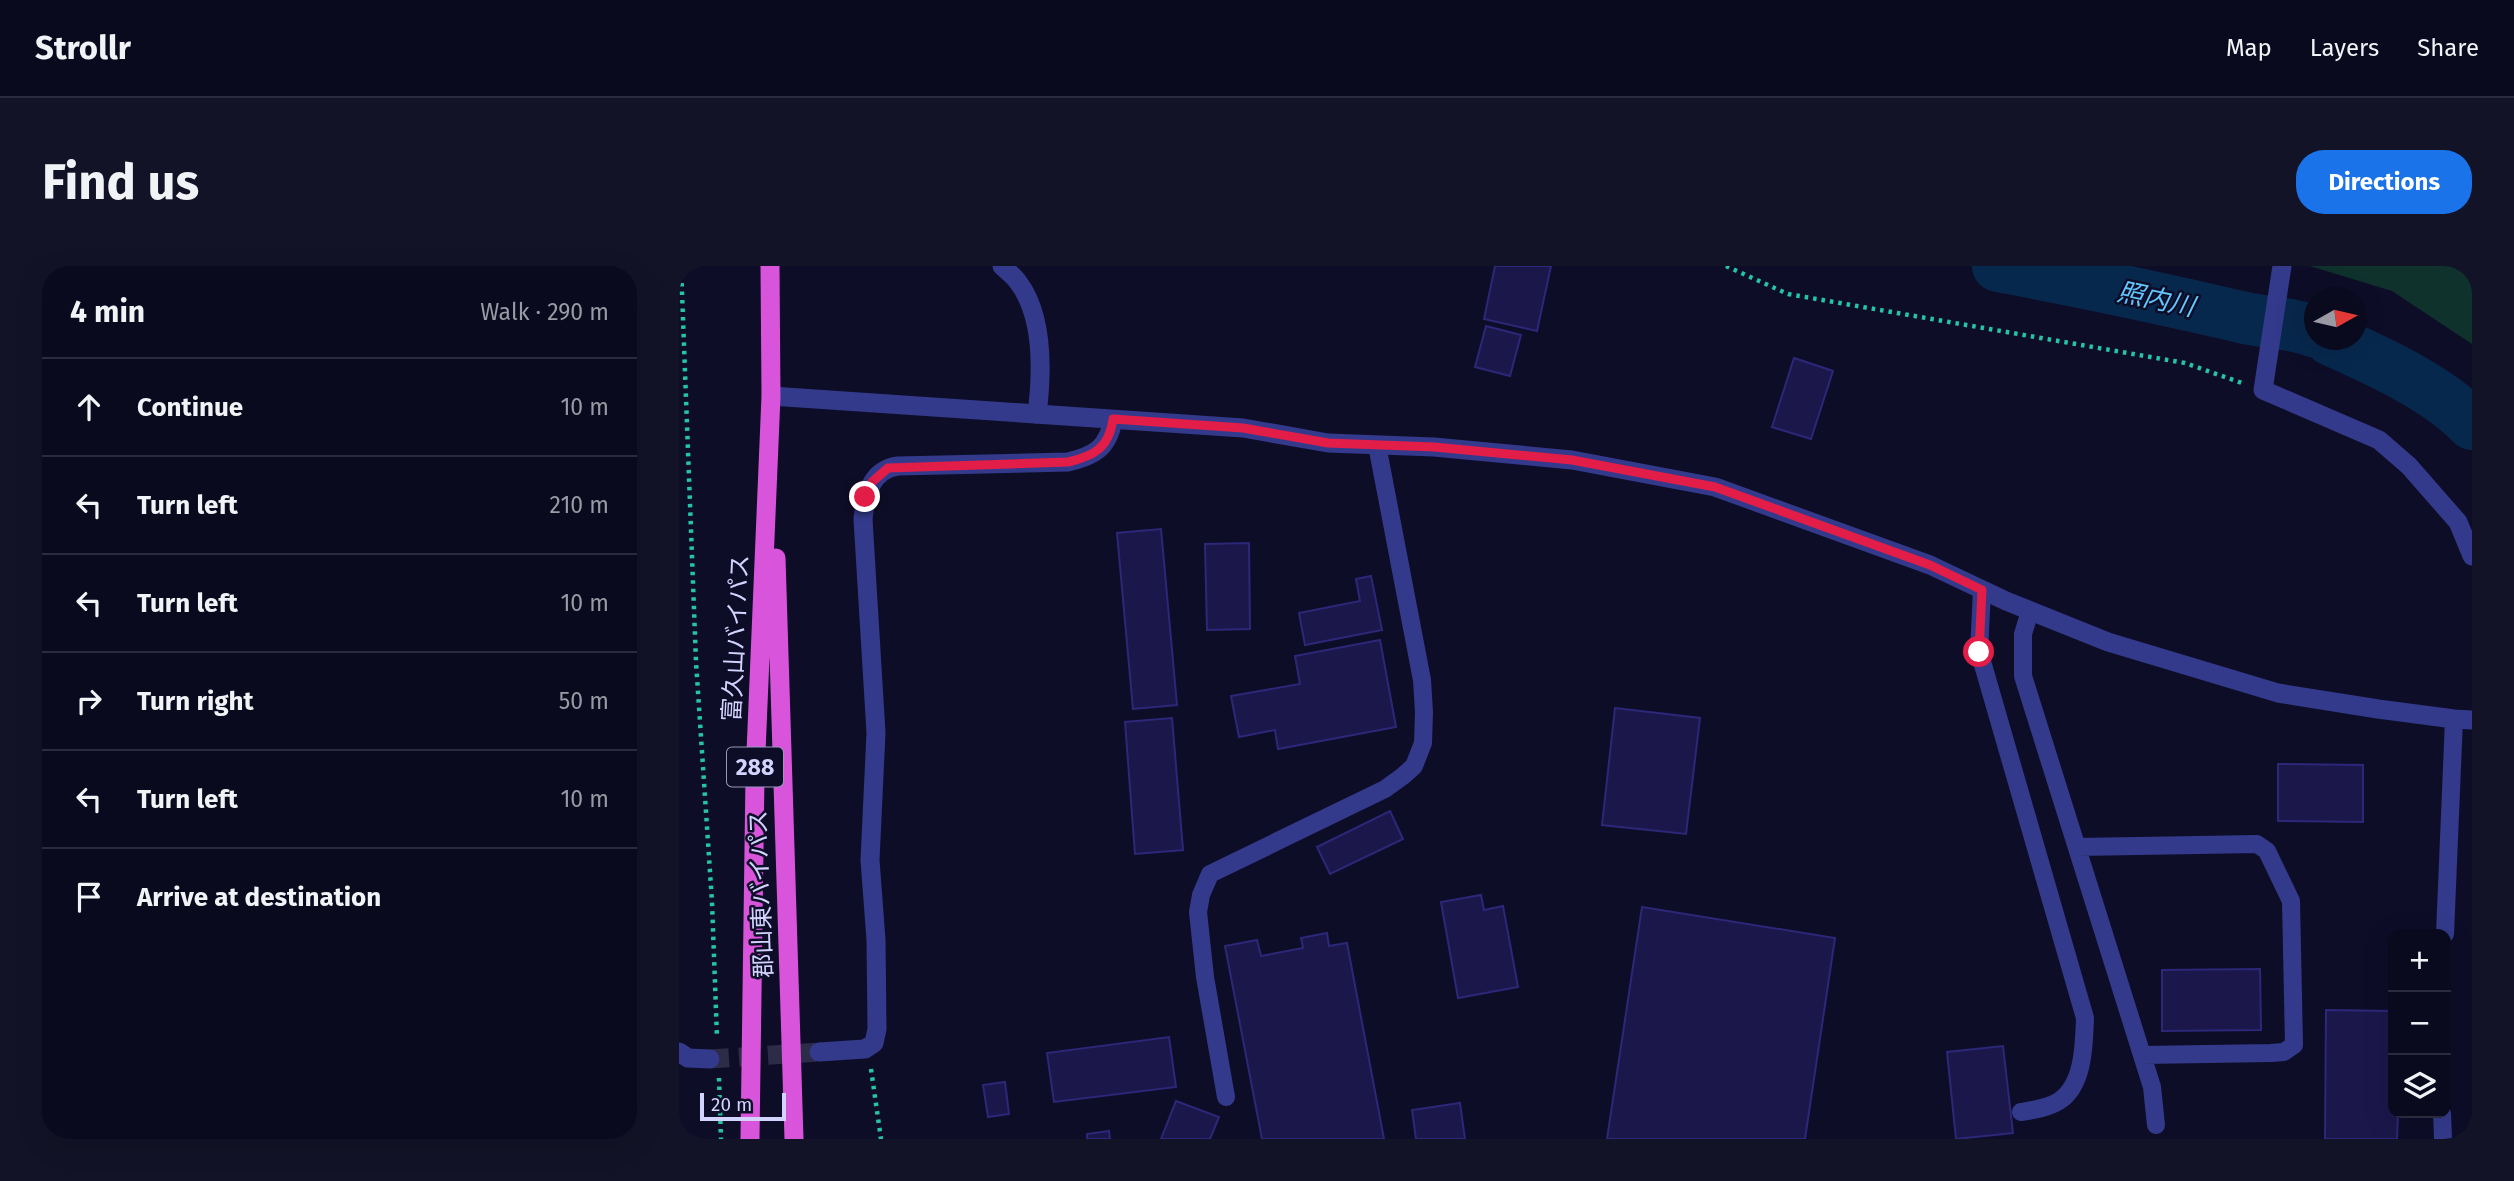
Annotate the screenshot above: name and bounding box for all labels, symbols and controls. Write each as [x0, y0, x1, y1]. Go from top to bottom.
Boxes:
text: Strollr [35, 28, 131, 68]
text: Map [2226, 34, 2272, 62]
text: Layers [2310, 34, 2379, 62]
text: Share [2417, 34, 2479, 62]
button: Directions [2296, 150, 2472, 214]
text: Find us [42, 153, 199, 212]
water label: 照内川 [2115, 276, 2200, 323]
north arrow [2304, 287, 2367, 350]
text: 4 min [70, 294, 145, 330]
text: Walk · 290 m [480, 298, 609, 326]
icon: ahead [70, 388, 108, 426]
text: Continue [137, 392, 243, 423]
text: 10 m [560, 393, 609, 421]
route end [849, 481, 880, 512]
icon: left [70, 486, 108, 524]
text: Turn left [137, 490, 238, 521]
text: 210 m [550, 491, 609, 519]
street label: 富久山バイパス [718, 554, 754, 722]
icon: left [70, 584, 108, 622]
text: Turn left [137, 588, 238, 619]
text: 10 m [560, 589, 609, 617]
route start [1963, 636, 1994, 667]
icon: right [70, 682, 108, 720]
text: Turn right [137, 686, 254, 717]
text: 50 m [559, 687, 609, 715]
road number: 288 [727, 747, 783, 786]
icon: left [70, 780, 108, 818]
text: Turn left [137, 784, 238, 815]
text: 10 m [560, 785, 609, 813]
street label: 郡山東バイパス [744, 810, 778, 978]
icon: arrive [70, 878, 108, 916]
text: Arrive at destination [137, 882, 381, 913]
map controls [2388, 929, 2451, 1118]
button: + [2388, 929, 2451, 992]
button: − [2388, 992, 2451, 1055]
button: layers [2388, 1055, 2451, 1118]
scale bar [700, 1090, 786, 1122]
text: 20 m [711, 1093, 752, 1116]

